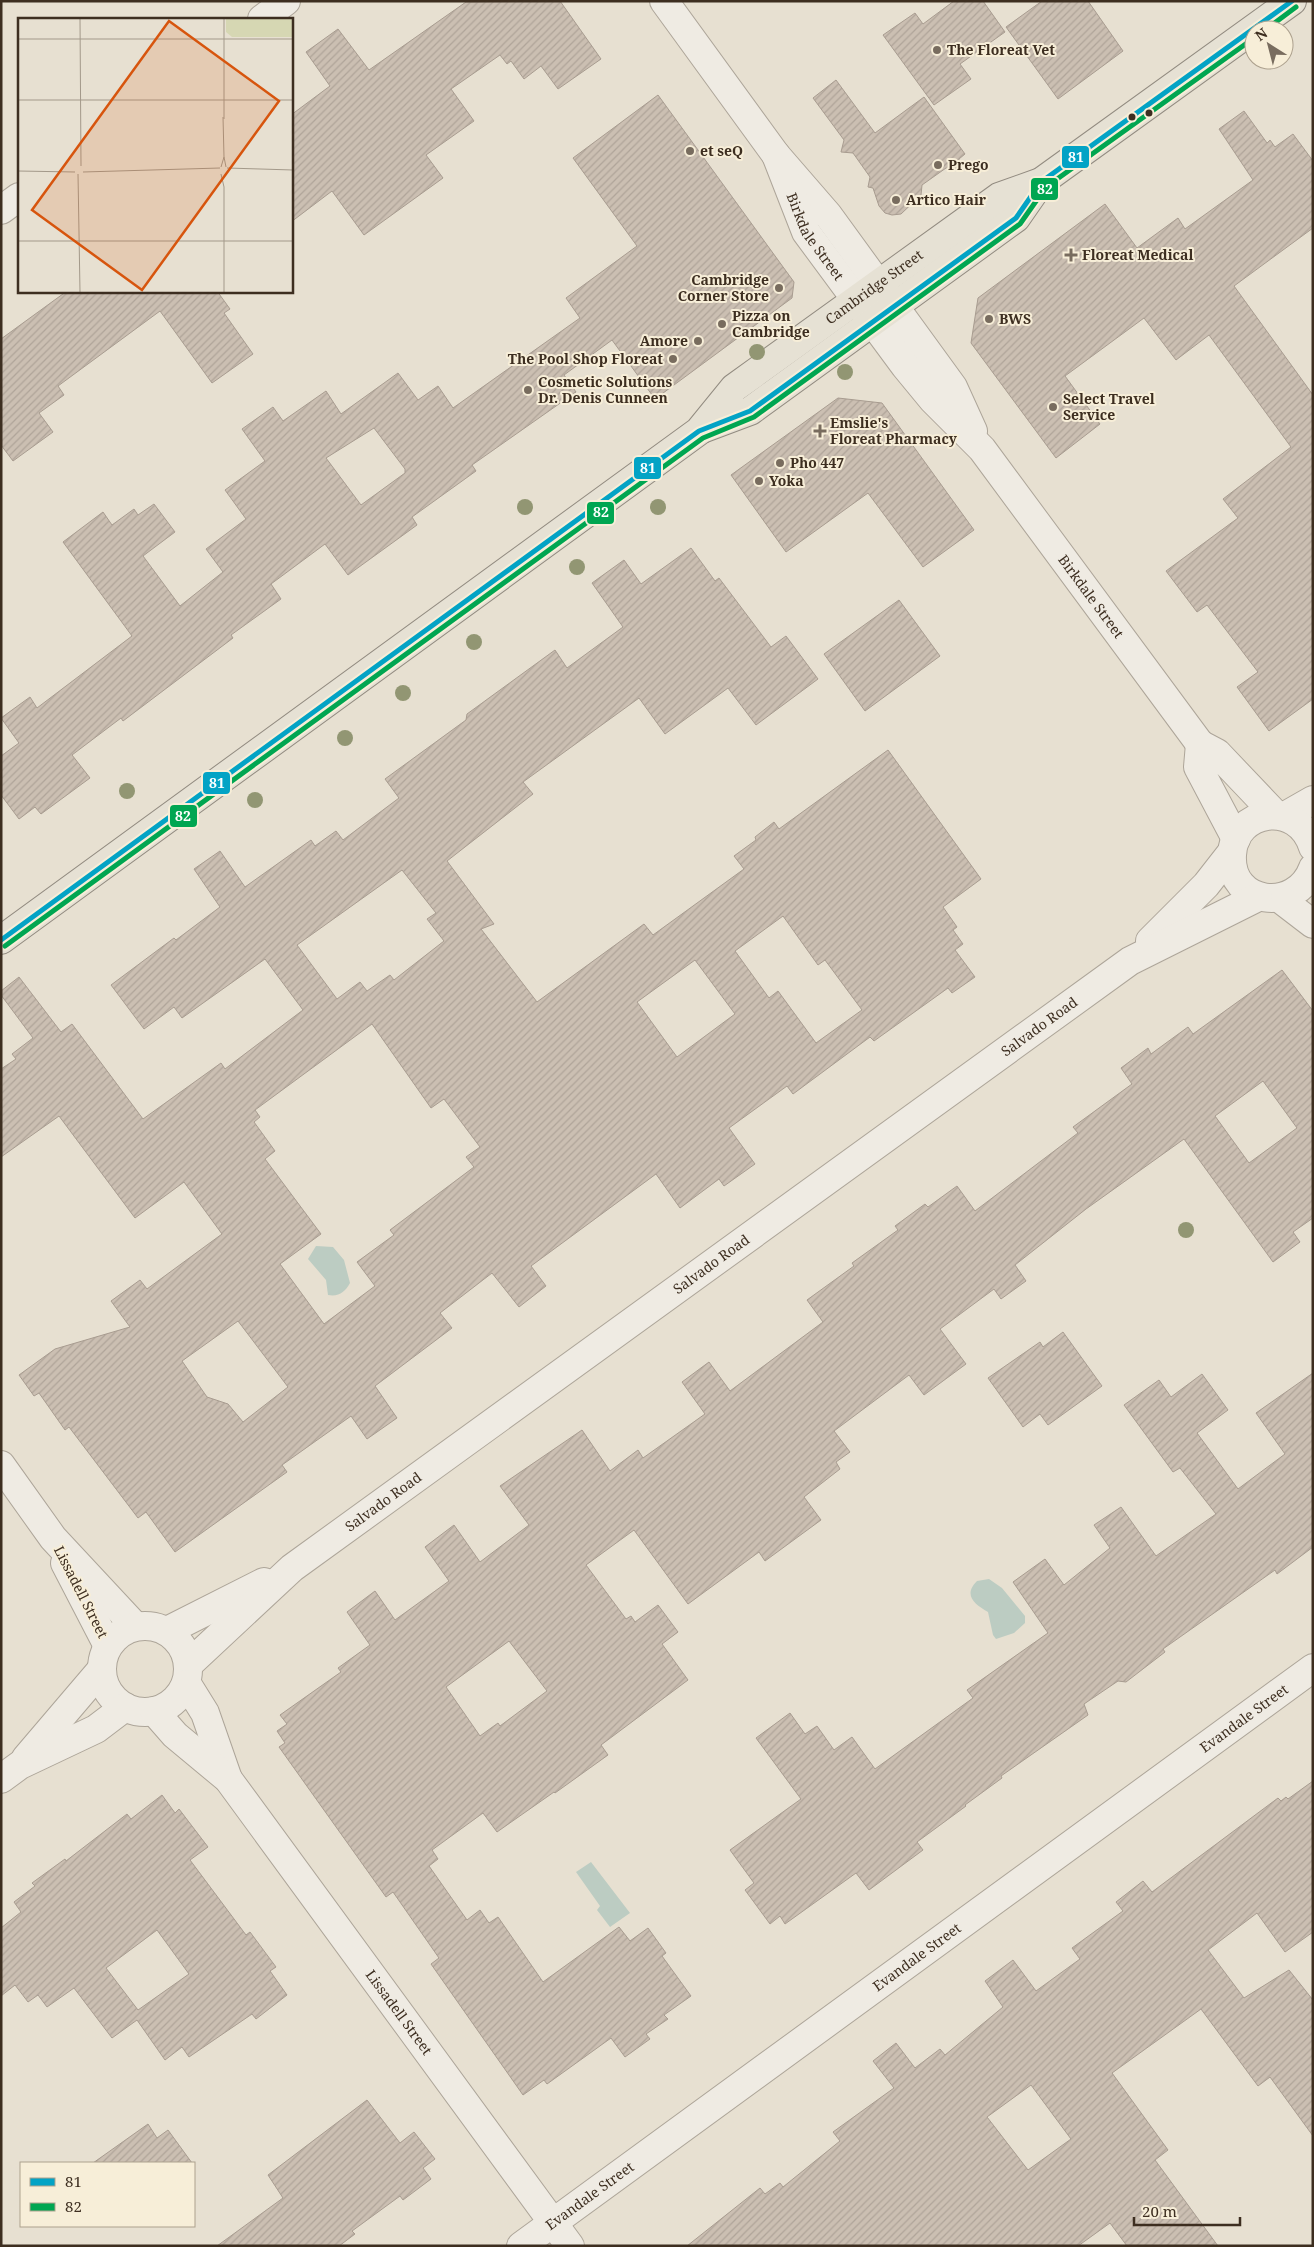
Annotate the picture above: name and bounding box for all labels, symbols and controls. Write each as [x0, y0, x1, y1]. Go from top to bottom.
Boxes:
inset map [18, 18, 292, 292]
north arrow [1244, 20, 1294, 70]
text: N [1251, 23, 1271, 45]
place label: The Floreat Vet [947, 40, 1055, 59]
marker: The Floreat Vet [931, 44, 943, 56]
unlabelled marker [1144, 108, 1154, 118]
unlabelled marker [1127, 112, 1137, 122]
place label: et seQ [700, 141, 743, 160]
marker: et seQ [684, 145, 696, 157]
line badge: 81 [1061, 145, 1090, 169]
text: 81 [1068, 147, 1084, 166]
place label: Prego [948, 155, 989, 174]
marker: Prego [932, 159, 944, 171]
line badge: 82 [1030, 177, 1059, 201]
text: 82 [1037, 179, 1053, 198]
street label: Birkdale Street [783, 190, 849, 284]
place label: Artico Hair [906, 190, 987, 209]
marker: Artico Hair [890, 194, 902, 206]
street label: Cambridge Street [821, 245, 926, 328]
place label: Floreat Medical [1082, 245, 1193, 264]
marker: Floreat Medical [1064, 248, 1078, 262]
place label: Cambridge Corner Store [678, 270, 769, 305]
marker: Cambridge Corner Store [773, 282, 785, 294]
place label: Pizza on Cambridge [732, 306, 810, 341]
place label: BWS [999, 309, 1031, 328]
marker: BWS [983, 313, 995, 325]
marker: Pizza on Cambridge [716, 318, 728, 330]
place label: Amore [640, 331, 688, 350]
marker: Amore [692, 335, 704, 347]
place label: The Pool Shop Floreat [508, 349, 663, 368]
marker: The Pool Shop Floreat [667, 353, 679, 365]
place label: Cosmetic Solutions Dr. Denis Cunneen [538, 372, 673, 407]
marker: Cosmetic Solutions Dr. Denis Cunneen [522, 384, 534, 396]
place label: Select Travel Service [1063, 389, 1155, 424]
marker: Select Travel Service [1047, 401, 1059, 413]
place label: Emslie's Floreat Pharmacy [830, 413, 958, 448]
marker: Emslie's Floreat Pharmacy [814, 425, 826, 437]
place label: Pho 447 [790, 453, 844, 472]
line badge: 81 [633, 456, 662, 480]
marker: Pho 447 [774, 457, 786, 469]
text: 81 [640, 458, 656, 477]
place label: Yoka [769, 471, 804, 490]
marker: Yoka [753, 475, 765, 487]
line badge: 82 [586, 501, 615, 525]
text: 82 [593, 502, 609, 521]
street label: Birkdale Street [1054, 551, 1129, 642]
line badge: 81 [202, 771, 231, 795]
text: 81 [209, 773, 225, 792]
line badge: 82 [169, 804, 198, 828]
text: 82 [175, 806, 191, 825]
street label: Salvado Road [997, 992, 1081, 1060]
street label: Salvado Road [669, 1230, 753, 1298]
street label: Salvado Road [341, 1467, 425, 1536]
street label: Lissadell Street [50, 1542, 113, 1641]
street label: Evandale Street [1196, 1679, 1292, 1757]
street label: Evandale Street [869, 1918, 965, 1995]
street label: Lissadell Street [362, 1966, 437, 2059]
street label: Evandale Street [541, 2157, 637, 2234]
legend [20, 2162, 195, 2227]
text: 81 [65, 2171, 82, 2191]
scale bar [1134, 2194, 1240, 2226]
text: 82 [65, 2196, 82, 2216]
text: 20 m [1142, 2201, 1177, 2221]

